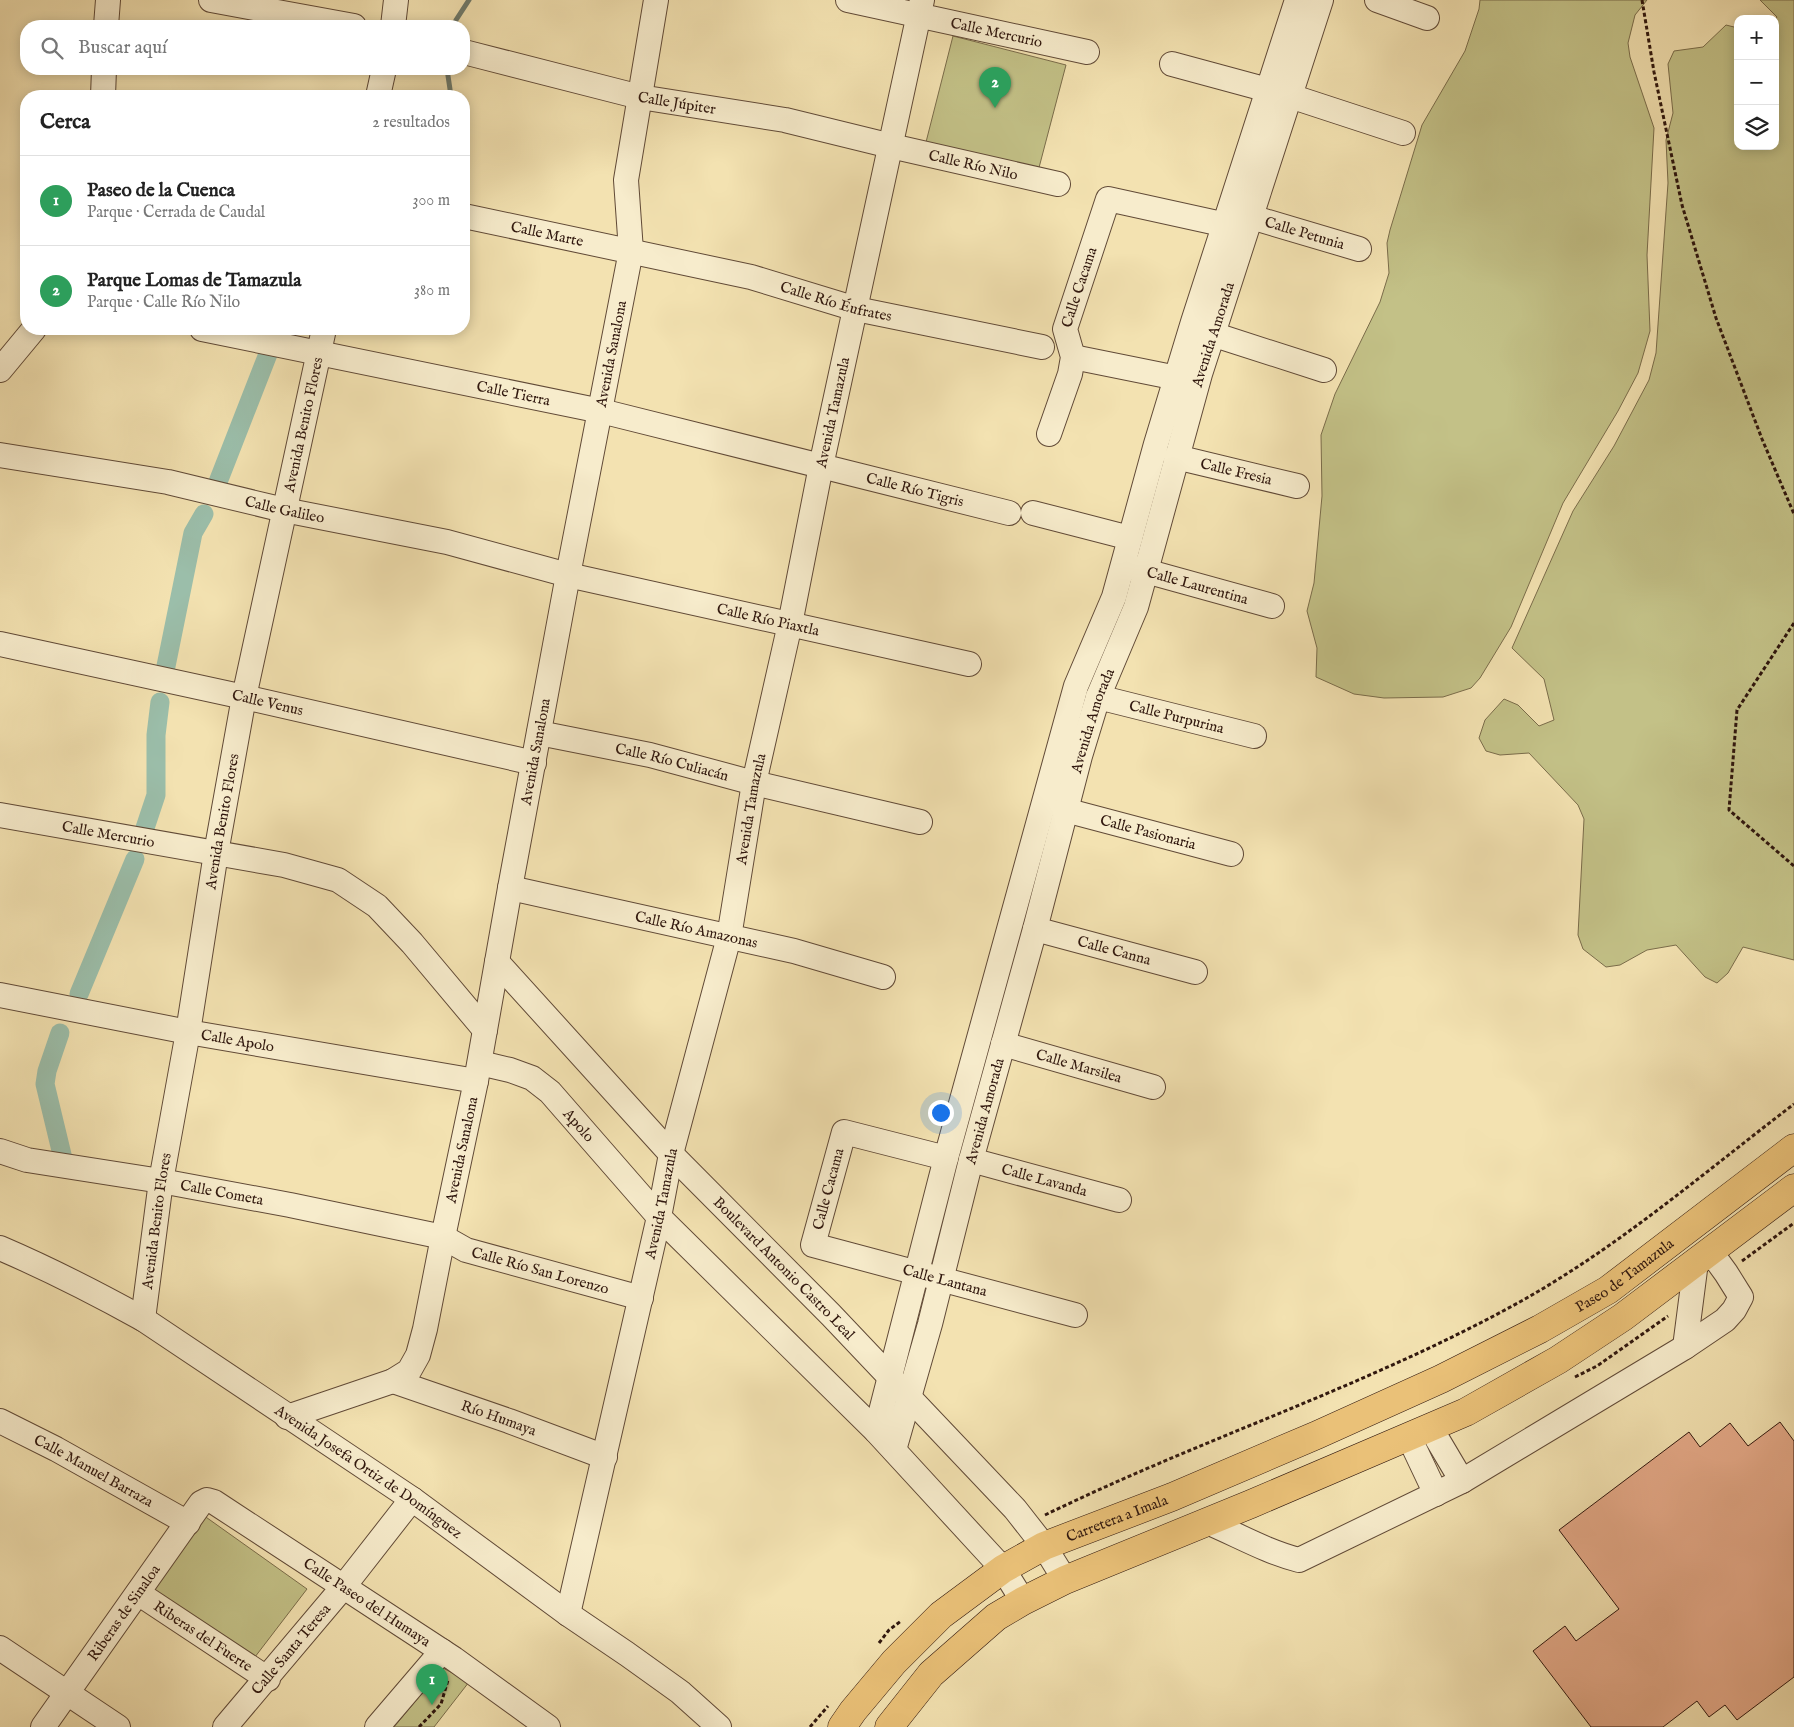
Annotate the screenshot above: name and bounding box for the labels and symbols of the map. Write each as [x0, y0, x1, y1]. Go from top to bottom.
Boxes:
street label: Calle Mercurio [949, 14, 1044, 52]
pin: 2 [979, 67, 1011, 108]
street label: Calle Júpiter [636, 88, 718, 119]
street label: Calle Río Nilo [927, 146, 1020, 185]
street label: Calle Petunia [1262, 213, 1347, 254]
street label: Calle Marte [509, 217, 585, 251]
street label: Calle Cacama [1057, 244, 1102, 330]
street label: Calle Río Éufrates [778, 277, 893, 326]
street label: Avenida Amorada [1188, 279, 1239, 390]
street label: Avenida Sanalona [592, 298, 631, 410]
street label: Avenida Benito Flores [280, 355, 328, 495]
street label: Avenida Tamazula [812, 355, 854, 471]
street label: Calle Tierra [475, 377, 552, 410]
street label: Calle Fresia [1198, 454, 1274, 490]
street label: Calle Río Tigris [864, 469, 966, 511]
street label: Calle Galileo [243, 492, 326, 528]
street label: Calle Laurentina [1144, 563, 1251, 609]
street label: Calle Río Piaxtla [715, 599, 822, 641]
street label: Avenida Amorada [1067, 665, 1119, 776]
street label: Calle Venus [230, 686, 305, 720]
street label: Avenida Sanalona [516, 696, 555, 808]
street label: Calle Purpurina [1127, 696, 1226, 738]
street label: Calle Río Culiacán [613, 739, 731, 786]
street label: Avenida Tamazula [732, 751, 771, 867]
street label: Avenida Benito Flores [201, 752, 244, 892]
street label: Calle Pasionaria [1098, 811, 1198, 854]
street label: Calle Mercurio [60, 817, 156, 852]
street label: Calle Río Amazonas [633, 907, 760, 953]
street label: Calle Canna [1075, 932, 1153, 970]
street label: Calle Apolo [200, 1025, 276, 1057]
street label: Calle Marsilea [1034, 1045, 1124, 1088]
street label: Avenida Amorada [961, 1055, 1009, 1167]
street label: Avenida Sanalona [441, 1094, 483, 1206]
your location [928, 1100, 954, 1126]
street label: Apolo [558, 1104, 598, 1146]
street label: Avenida Tamazula [640, 1145, 682, 1262]
street label: Calle Cacama [808, 1146, 849, 1232]
street label: Avenida Benito Flores [138, 1151, 176, 1291]
street label: Calle Lavanda [999, 1160, 1090, 1201]
street label: Calle Cometa [179, 1176, 266, 1210]
street label: Boulevard Antonio Castro Leal [709, 1193, 859, 1345]
street label: Paseo de Tamazula [1572, 1234, 1678, 1317]
street label: Calle Río San Lorenzo [469, 1243, 611, 1299]
street label: Calle Lantana [900, 1260, 990, 1301]
street label: Río Humaya [458, 1396, 540, 1441]
street label: Avenida Josefa Ortiz de Domínguez [270, 1400, 466, 1543]
street label: Calle Manuel Barraza [31, 1431, 157, 1512]
street label: Carretera a Imala [1064, 1490, 1171, 1547]
street label: Calle Paseo del Humaya [299, 1554, 435, 1651]
street label: Riberas de Sinaloa [84, 1561, 165, 1665]
street label: Riberas del Fuerte [150, 1597, 256, 1676]
street label: Calle Santa Teresa [247, 1600, 335, 1699]
pin: 1 [416, 1664, 448, 1705]

